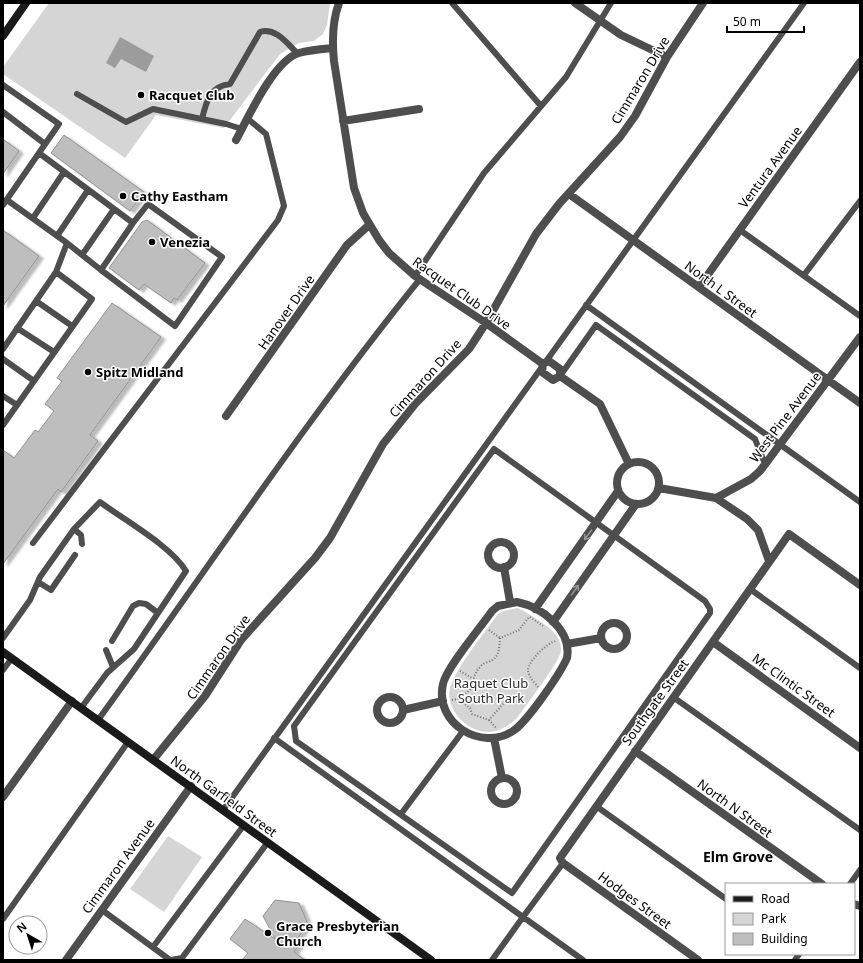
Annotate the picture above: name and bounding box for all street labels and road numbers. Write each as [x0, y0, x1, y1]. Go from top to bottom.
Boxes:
street label: Cimmaron Drive [607, 33, 673, 127]
street label: Ventura Avenue [734, 122, 806, 212]
street label: Racquet Club Drive [409, 252, 515, 334]
street label: North L Street [681, 257, 761, 322]
street label: Hanover Drive [254, 271, 318, 353]
street label: Cimmaron Drive [385, 335, 465, 421]
street label: West Pine Avenue [745, 368, 825, 466]
street label: Cimmaron Drive [182, 611, 254, 703]
street label: Mc Clintic Street [749, 649, 839, 721]
street label: Southgate Street [618, 655, 693, 749]
street label: North Garfield Street [167, 751, 281, 841]
street label: North N Street [694, 775, 776, 842]
street label: Cimmaron Avenue [77, 815, 159, 917]
street label: Hodges Street [595, 867, 676, 933]

